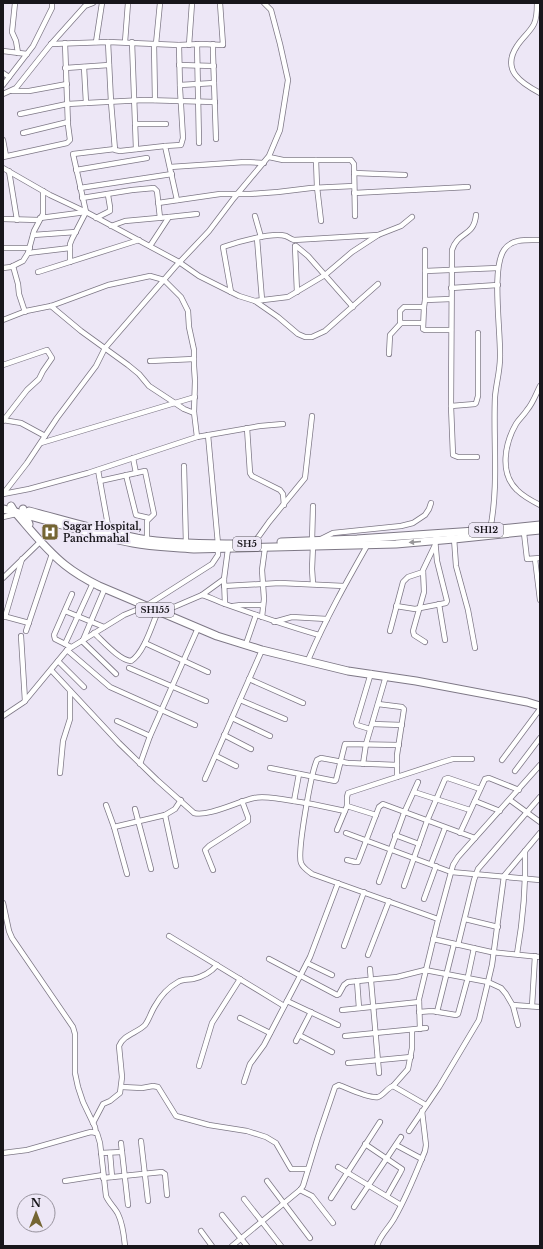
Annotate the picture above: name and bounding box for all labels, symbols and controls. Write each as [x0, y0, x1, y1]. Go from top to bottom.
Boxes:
place label: Sagar Hospital, Panchmahal [63, 520, 142, 545]
hospital icon: Sagar Hospital, Panchmahal [40, 522, 60, 542]
road number: SH12 [469, 523, 503, 537]
road number: SH5 [233, 537, 261, 551]
one-way arrow [409, 539, 421, 546]
road number: SH155 [136, 603, 174, 617]
north arrow [16, 1193, 56, 1233]
text: N [31, 1196, 42, 1210]

